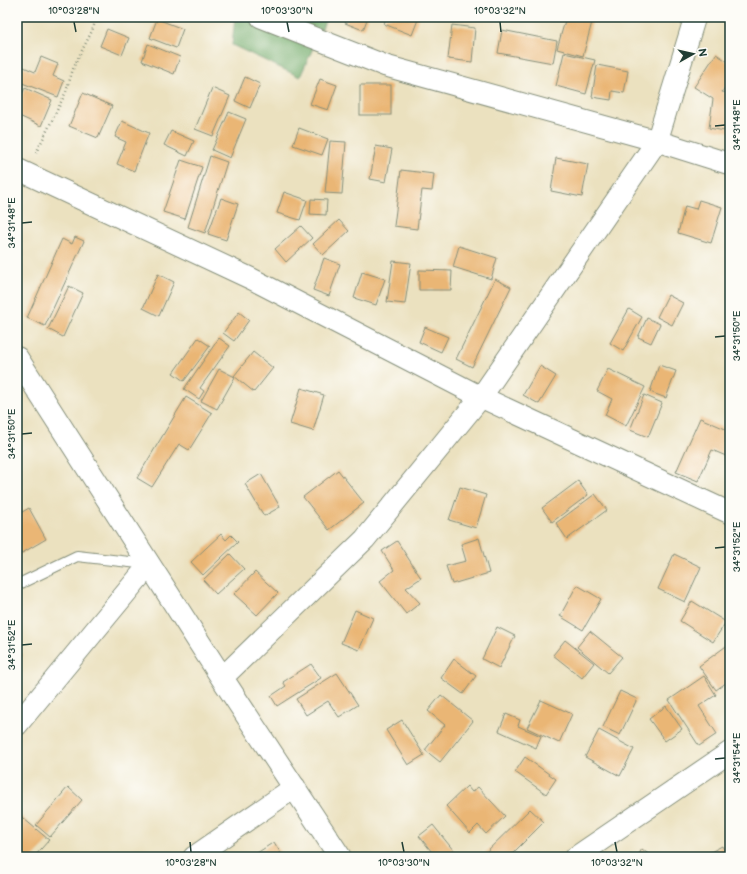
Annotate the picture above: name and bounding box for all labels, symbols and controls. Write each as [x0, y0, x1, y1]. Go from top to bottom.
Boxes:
text: 10°03'28"N [48, 5, 100, 17]
text: 10°03'30"N [261, 5, 313, 17]
text: 10°03'32"N [474, 5, 526, 17]
north arrow [673, 34, 713, 74]
text: N [695, 48, 709, 58]
text: 34°31'48"E [731, 99, 743, 150]
text: 34°31'48"E [6, 197, 18, 248]
text: 34°31'50"E [731, 310, 743, 361]
text: 34°31'50"E [6, 408, 18, 459]
text: 34°31'52"E [731, 521, 743, 572]
text: 34°31'52"E [6, 619, 18, 670]
text: 34°31'54"E [731, 732, 743, 783]
text: 10°03'28"N [165, 857, 217, 869]
text: 10°03'30"N [378, 857, 430, 869]
text: 10°03'32"N [591, 857, 643, 869]

